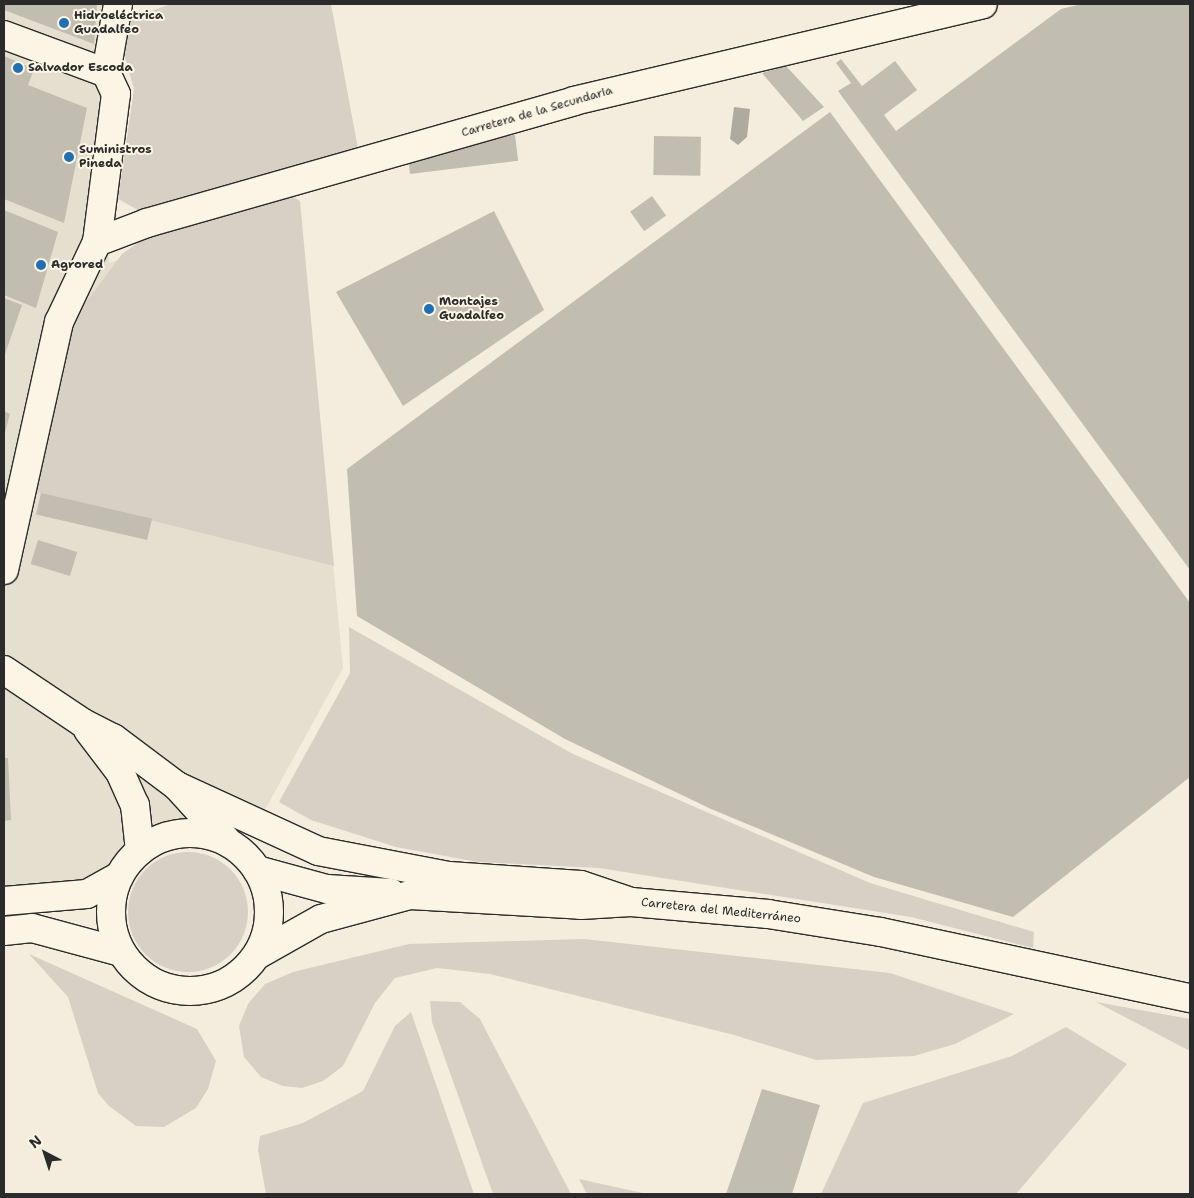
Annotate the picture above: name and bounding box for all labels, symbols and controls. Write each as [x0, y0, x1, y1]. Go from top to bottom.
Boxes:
place label: Hidroeléctrica Guadalfeo [74, 9, 163, 37]
marker: Hidroeléctrica Guadalfeo [58, 17, 70, 29]
place label: Salvador Escoda [28, 61, 133, 75]
marker: Salvador Escoda [12, 62, 24, 74]
street label: Carretera de la Secundaria [460, 83, 614, 141]
place label: Suministros Pineda [79, 143, 152, 171]
marker: Suministros Pineda [63, 151, 75, 163]
place label: Agrored [51, 258, 103, 272]
marker: Agrored [35, 259, 47, 271]
place label: Montajes Guadalfeo [439, 295, 504, 323]
marker: Montajes Guadalfeo [423, 303, 435, 315]
street label: Carretera del Mediterráneo [640, 895, 802, 927]
north arrow [20, 1128, 70, 1178]
text: N [25, 1131, 45, 1152]

